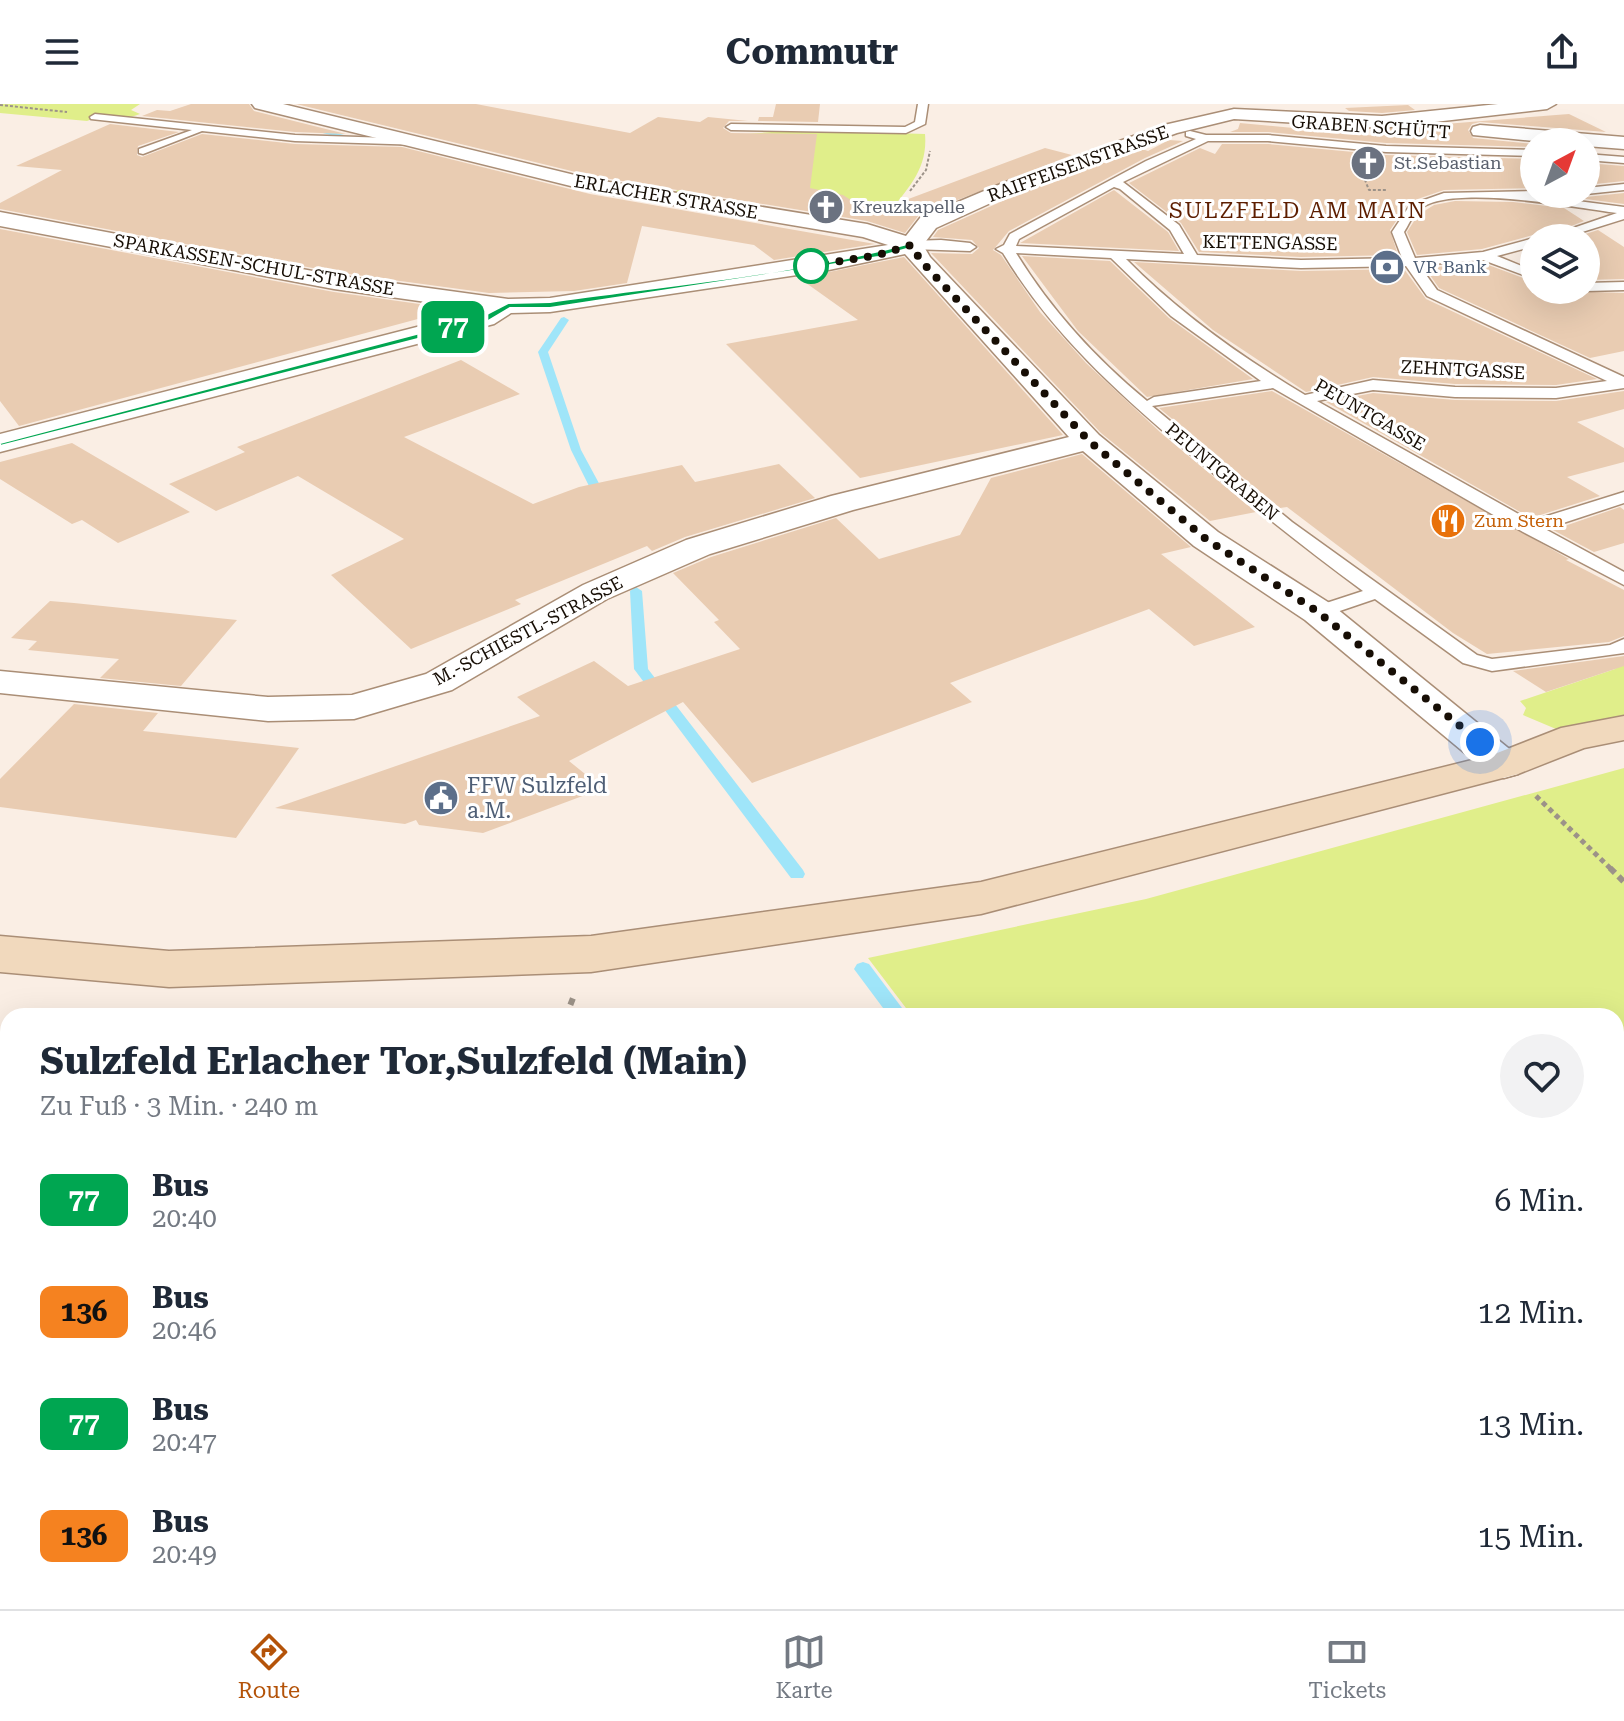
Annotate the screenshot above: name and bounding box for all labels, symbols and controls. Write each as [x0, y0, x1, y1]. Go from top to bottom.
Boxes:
icon: menu [40, 30, 84, 74]
icon: share [1540, 30, 1584, 74]
text: Commutr [726, 31, 898, 73]
street label: GRABEN SCHÜTT [1291, 110, 1451, 143]
street label: RAIFFEISENSTRASSE [984, 121, 1171, 206]
north arrow [1520, 128, 1600, 208]
map controls [1520, 128, 1600, 304]
church icon: St.Sebastian [1349, 144, 1387, 182]
place label: St.Sebastian [1394, 152, 1502, 173]
street label: ERLACHER STRASSE [573, 170, 760, 223]
church icon: Kreuzkapelle [807, 188, 845, 226]
place label: Kreuzkapelle [852, 196, 965, 217]
district label: SULZFELD AM MAIN [1169, 198, 1427, 223]
button: layers [1520, 224, 1600, 304]
street label: SPARKASSEN-SCHUL-STRASSE [112, 229, 396, 300]
street label: KETTENGASSE [1202, 231, 1338, 254]
bank icon: VR Bank [1368, 248, 1406, 286]
unlabelled marker [794, 249, 828, 283]
place label: VR Bank [1413, 256, 1487, 277]
line badge: 77 [417, 301, 489, 353]
text: 77 [437, 310, 469, 343]
street label: ZEHNTGASSE [1400, 356, 1526, 383]
street label: PEUNTGASSE [1311, 374, 1429, 455]
street label: PEUNTGRABEN [1162, 418, 1283, 525]
restaurant icon: Zum Stern [1429, 502, 1467, 540]
place label: Zum Stern [1474, 510, 1564, 531]
street label: M.-SCHIESTL-STRASSE [429, 572, 626, 689]
your location [1460, 722, 1500, 762]
place label: FFW Sulzfeld a.M. [467, 773, 607, 823]
public building icon: FFW Sulzfeld a.M. [422, 779, 460, 817]
button: heart [1500, 1034, 1584, 1118]
text: Sulzfeld Erlacher Tor,Sulzfeld (Main) [40, 1039, 747, 1083]
text: Zu Fuß · 3 Min. · 240 m [40, 1091, 318, 1121]
text: Bus [152, 1168, 209, 1203]
text: 77 [68, 1183, 100, 1216]
text: 6 Min. [1494, 1183, 1584, 1218]
text: 20:40 [152, 1203, 217, 1233]
text: Bus [152, 1280, 209, 1315]
text: 136 [60, 1295, 108, 1328]
text: 12 Min. [1478, 1295, 1584, 1330]
text: 20:46 [152, 1315, 217, 1345]
text: Bus [152, 1392, 209, 1427]
text: 77 [68, 1407, 100, 1440]
text: 13 Min. [1478, 1407, 1584, 1442]
text: 20:47 [152, 1427, 217, 1457]
text: Bus [152, 1504, 209, 1539]
text: 136 [60, 1519, 108, 1552]
text: 15 Min. [1478, 1519, 1584, 1554]
text: 20:49 [152, 1539, 217, 1569]
tab: Route [238, 1630, 300, 1703]
tab: Karte [776, 1630, 833, 1703]
tab: Tickets [1308, 1630, 1386, 1703]

